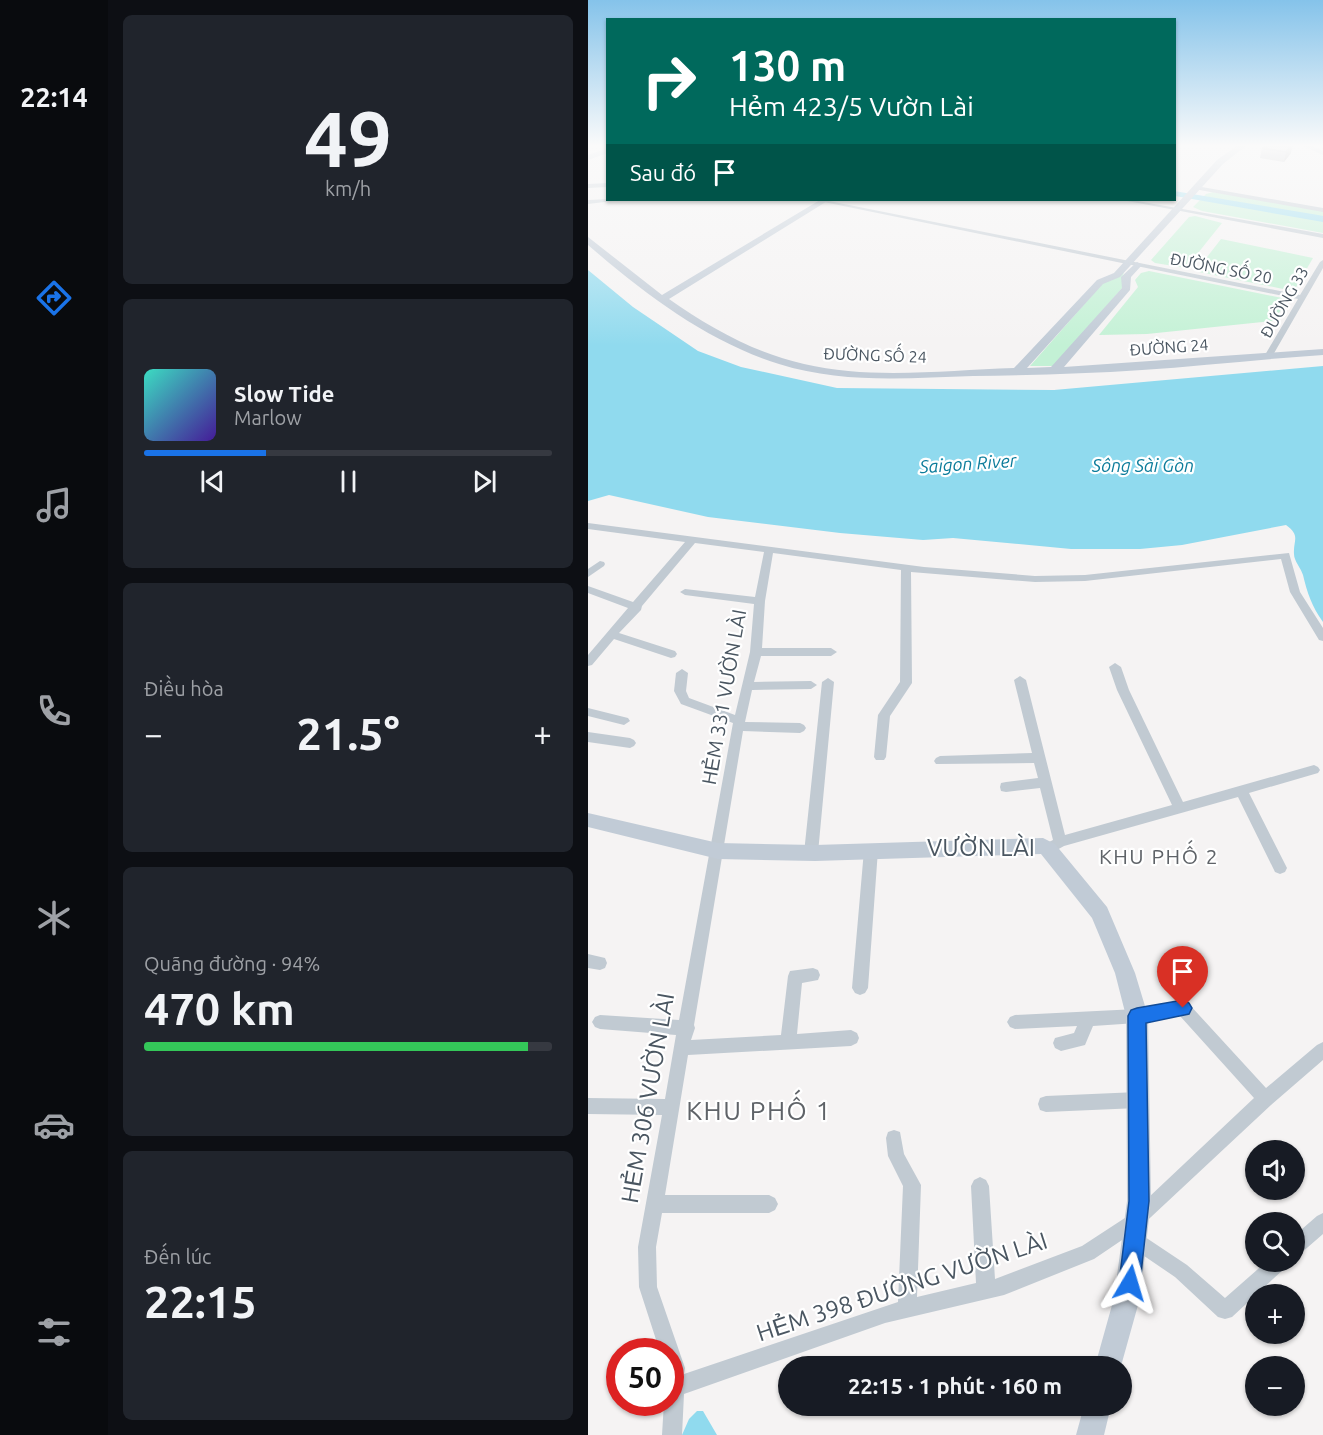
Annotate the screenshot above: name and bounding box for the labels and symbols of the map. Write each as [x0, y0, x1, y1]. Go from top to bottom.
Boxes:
street label: ĐƯỜNG SỐ 20 [1169, 244, 1274, 287]
street label: ĐƯỜNG 33 [1255, 262, 1312, 341]
street label: ĐƯỜNG 24 [1129, 333, 1209, 359]
street label: ĐƯỜNG SỐ 24 [823, 339, 927, 366]
water label: Saigon River [918, 450, 1018, 476]
water label: Sông Sài Gòn [1091, 455, 1194, 475]
street label: HẺM 331 VƯỜN LÀI [695, 607, 750, 786]
street label: VƯỜN LÀI [927, 832, 1035, 861]
district label: KHU PHỐ 2 [1099, 839, 1219, 868]
pin [1157, 946, 1208, 1008]
street label: HẺM 306 VƯỜN LÀI [614, 990, 679, 1205]
district label: KHU PHỐ 1 [686, 1089, 832, 1125]
street label: HẺM 398 ĐƯỜNG VƯỜN LÀI [752, 1225, 1051, 1346]
position arrow [1098, 1251, 1162, 1315]
speed limit sign: 50 [606, 1338, 684, 1416]

